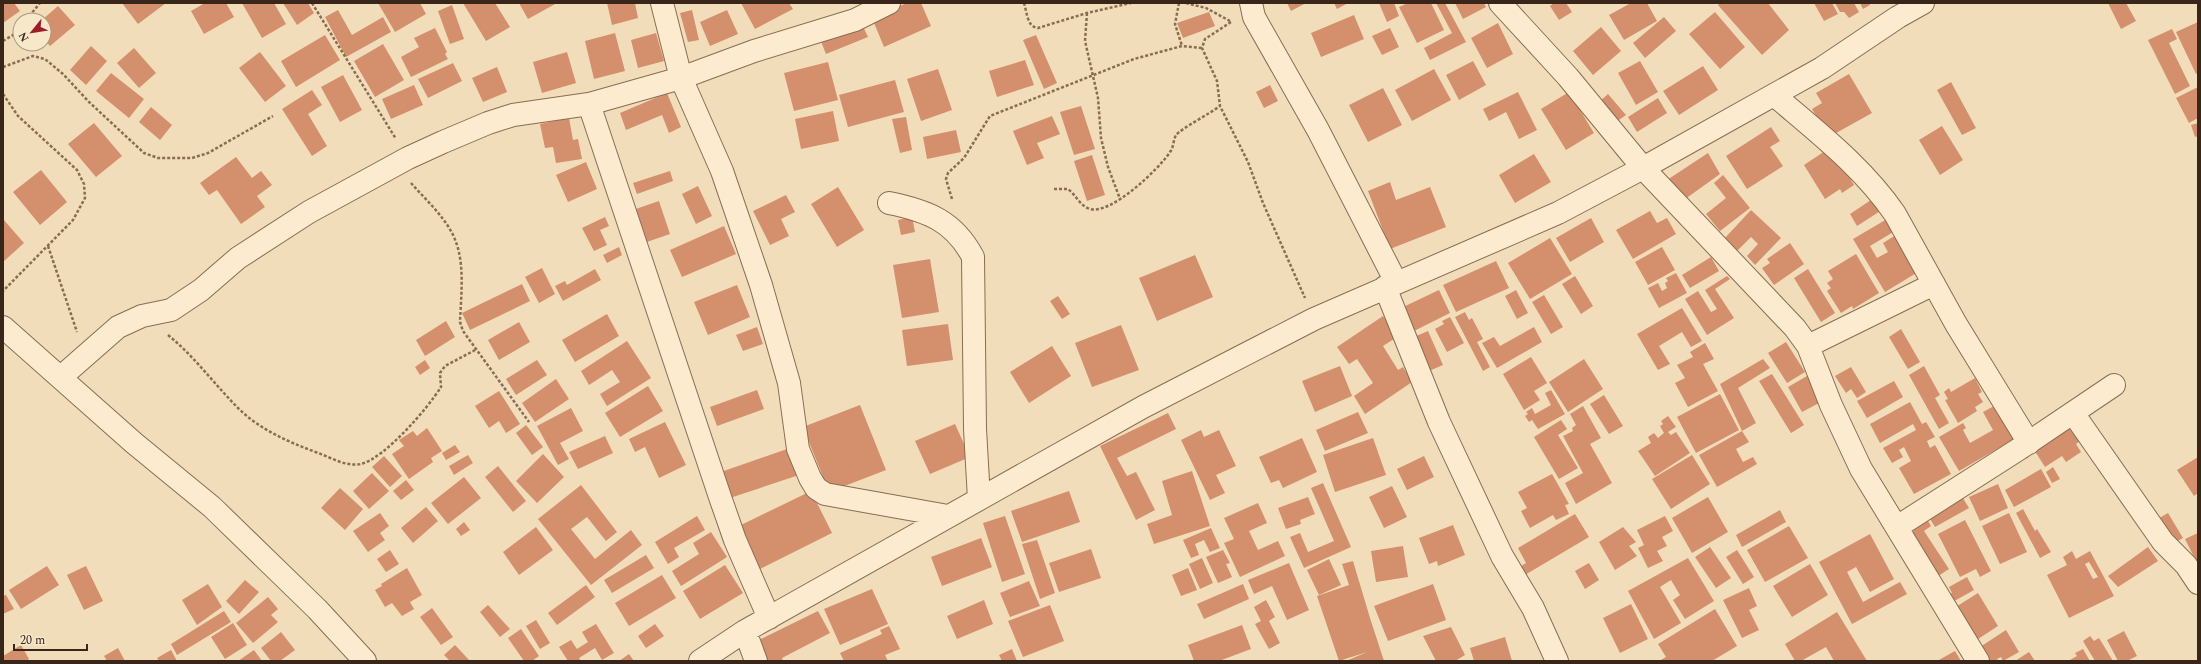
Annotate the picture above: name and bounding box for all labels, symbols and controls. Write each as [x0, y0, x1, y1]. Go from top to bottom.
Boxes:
north arrow [12, 12, 52, 52]
text: N [14, 29, 33, 45]
scale bar [14, 626, 87, 652]
text: 20 m [20, 631, 45, 650]

